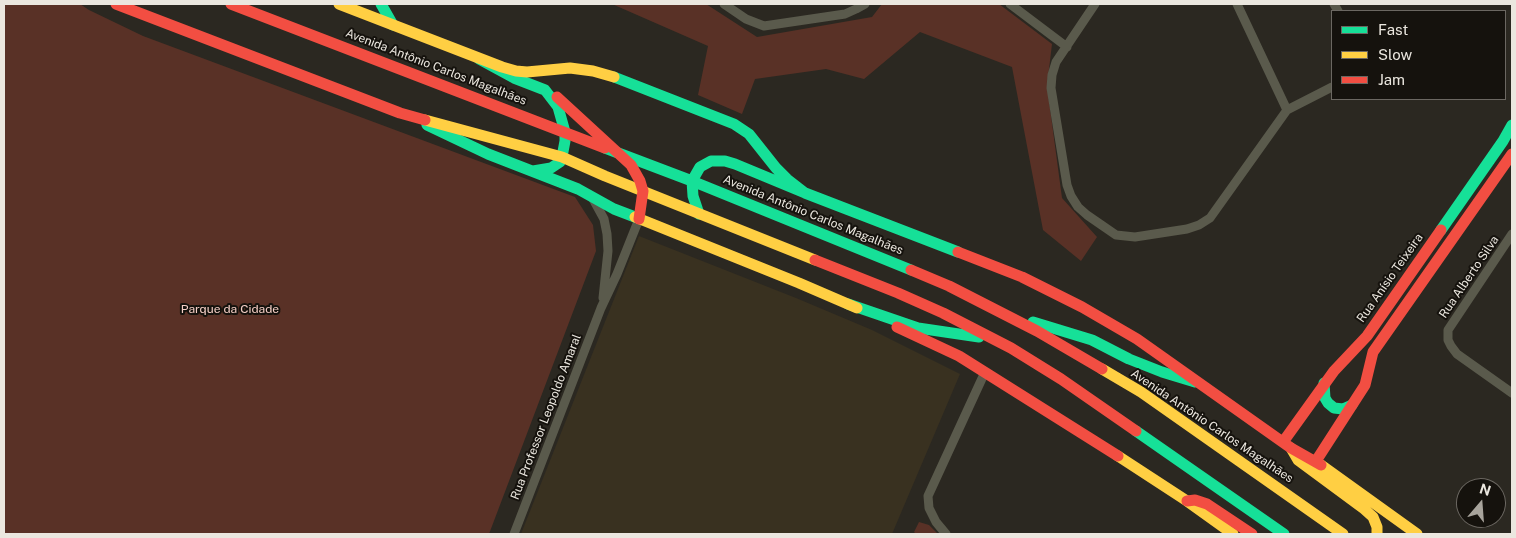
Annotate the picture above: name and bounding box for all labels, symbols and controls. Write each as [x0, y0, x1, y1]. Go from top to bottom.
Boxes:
legend [1331, 10, 1506, 100]
text: Fast [1378, 21, 1408, 38]
street label: Avenida Antônio Carlos Magalhães [343, 26, 529, 108]
text: Slow [1378, 46, 1412, 63]
text: Jam [1378, 71, 1405, 88]
street label: Avenida Antônio Carlos Magalhães [721, 172, 905, 258]
street label: Rua Anísio Teixeira [1354, 231, 1426, 325]
street label: Rua Alberto Silva [1436, 233, 1502, 321]
park label: Parque da Cidade [181, 302, 279, 316]
street label: Rua Professor Leopoldo Amaral [508, 332, 584, 502]
street label: Avenida Antônio Carlos Magalhães [1128, 366, 1296, 486]
north arrow [1456, 478, 1506, 528]
text: N [1478, 480, 1493, 499]

